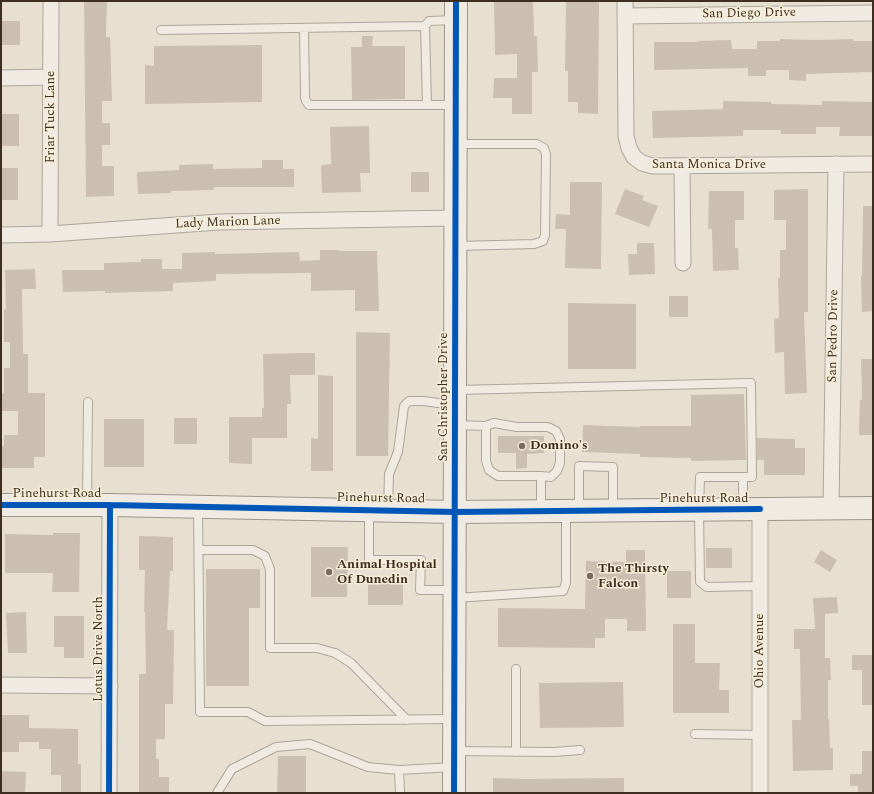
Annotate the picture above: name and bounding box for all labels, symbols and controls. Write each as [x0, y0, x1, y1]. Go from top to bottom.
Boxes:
street label: San Diego Drive [702, 5, 796, 23]
street label: Friar Tuck Lane [43, 71, 59, 163]
street label: Santa Monica Drive [652, 157, 766, 173]
street label: Lady Marion Lane [175, 213, 281, 233]
street label: San Pedro Drive [825, 289, 843, 383]
street label: San Christopher Drive [436, 332, 452, 462]
place label: Domino's [530, 438, 588, 454]
marker: Domino's [517, 441, 527, 451]
street label: Pinehurst Road [13, 486, 101, 502]
street label: Pinehurst Road [336, 490, 426, 508]
street label: Pinehurst Road [660, 491, 748, 507]
place label: Animal Hospital Of Dunedin [337, 557, 437, 588]
place label: The Thirsty Falcon [598, 561, 669, 592]
marker: Animal Hospital Of Dunedin [324, 567, 334, 577]
marker: The Thirsty Falcon [585, 571, 595, 581]
street label: Lotus Drive North [91, 596, 107, 702]
street label: Ohio Avenue [752, 613, 768, 689]

